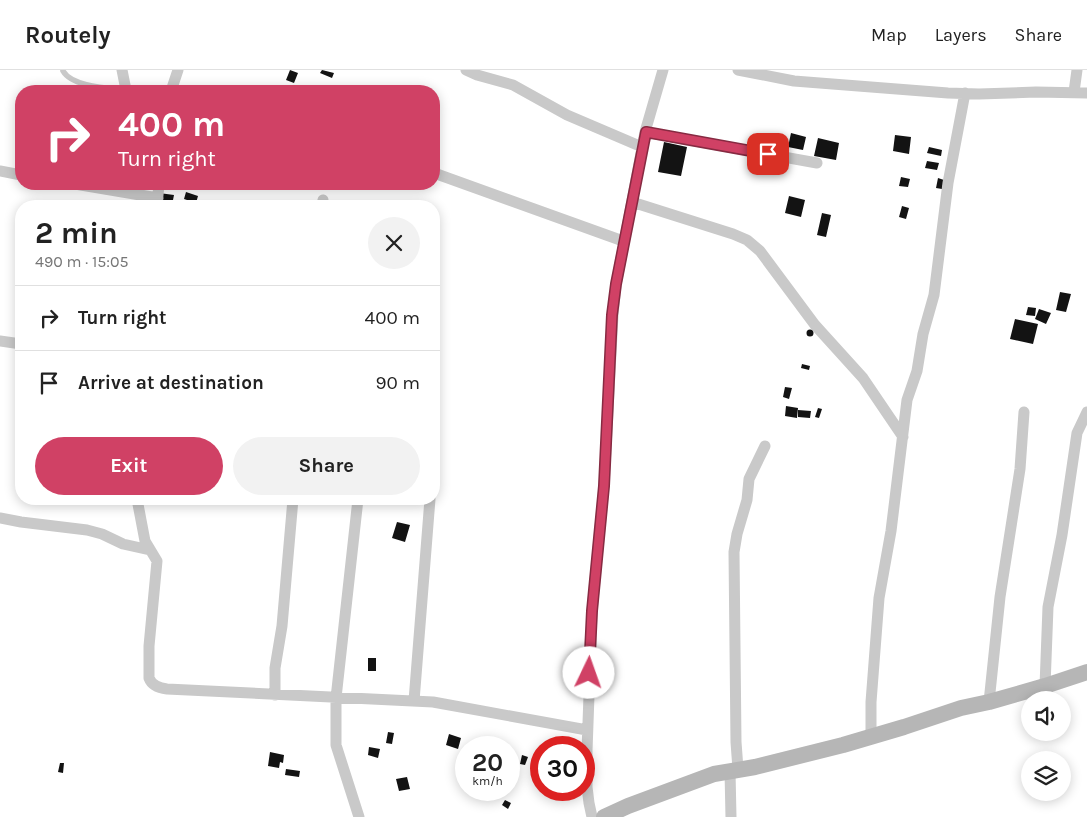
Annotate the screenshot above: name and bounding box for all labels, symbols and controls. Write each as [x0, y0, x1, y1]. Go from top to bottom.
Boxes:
text: Routely [25, 21, 111, 49]
text: Map [871, 24, 907, 46]
text: Layers [935, 24, 987, 46]
text: Share [1015, 24, 1062, 46]
text: 400 m [118, 104, 225, 145]
icon: right [35, 105, 100, 170]
pin [747, 133, 789, 175]
icon: arrive [754, 140, 782, 168]
text: Turn right [118, 146, 216, 172]
text: 2 min [35, 215, 118, 251]
button: close [368, 217, 420, 269]
text: 490 m · 15:05 [35, 252, 128, 271]
icon: right [35, 304, 63, 332]
text: Turn right [78, 307, 167, 329]
text: 400 m [365, 307, 420, 329]
icon: arrive [35, 369, 63, 397]
text: Arrive at destination [78, 372, 264, 394]
text: 90 m [375, 372, 420, 394]
button: Exit [35, 437, 223, 495]
button: Share [233, 437, 420, 495]
position arrow [562, 646, 614, 698]
map controls [1021, 691, 1071, 801]
button: sound [1021, 691, 1071, 741]
speed limit sign: 30 [530, 736, 595, 801]
text: 20 [472, 748, 503, 777]
button: layers [1021, 751, 1071, 801]
text: km/h [472, 774, 503, 788]

